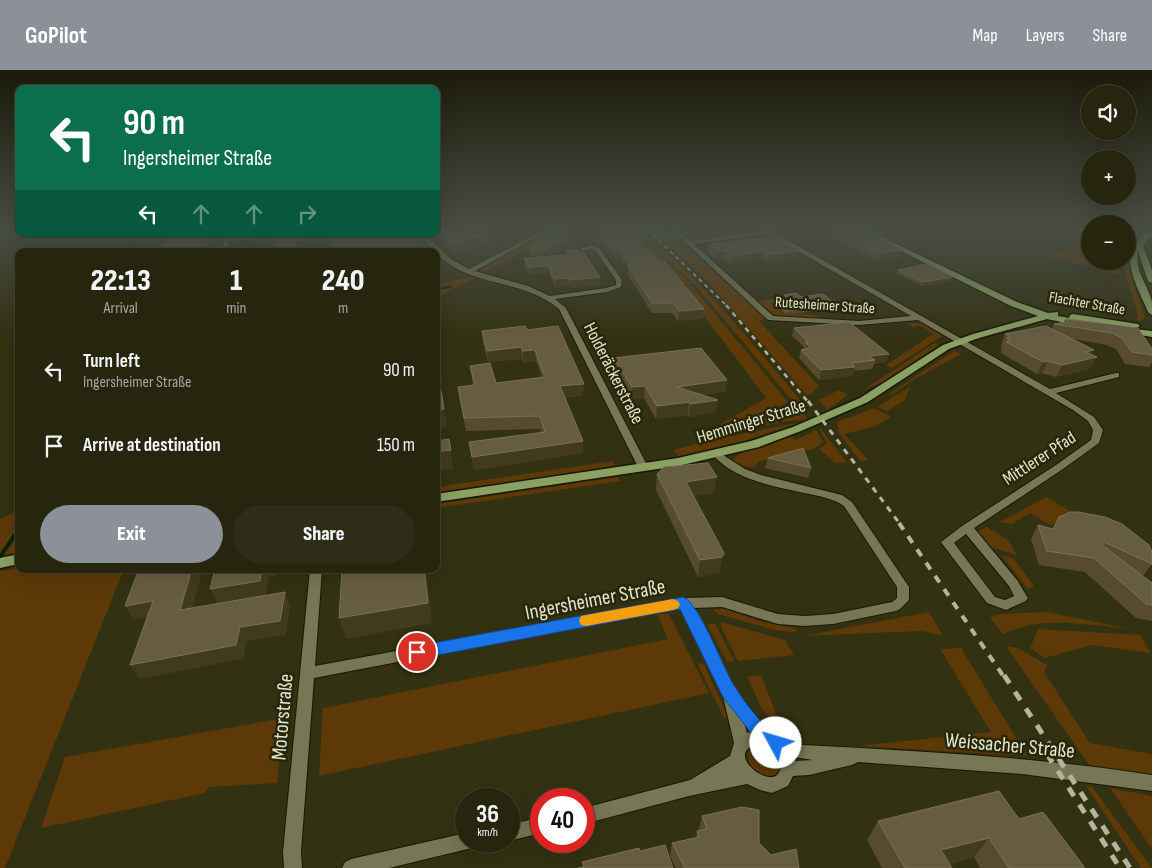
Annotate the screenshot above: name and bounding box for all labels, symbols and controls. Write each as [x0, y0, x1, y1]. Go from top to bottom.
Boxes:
text: GoPilot [25, 21, 87, 50]
text: Map [973, 25, 998, 46]
text: Layers [1026, 25, 1065, 46]
text: Share [1093, 25, 1127, 46]
map controls [1081, 85, 1136, 270]
button: sound [1081, 85, 1136, 140]
text: 90 m [123, 102, 185, 145]
icon: left [40, 105, 105, 170]
text: Ingersheimer Straße [123, 145, 272, 172]
button: + [1081, 150, 1136, 205]
icon: left [134, 200, 162, 228]
icon: ahead [187, 200, 215, 228]
icon: ahead [240, 200, 268, 228]
icon: right [293, 200, 321, 228]
button: − [1081, 215, 1136, 270]
text: 22:13 [90, 263, 151, 299]
text: 1 [230, 263, 242, 299]
text: 240 [322, 263, 364, 299]
street label: Flachter Straße [1047, 287, 1127, 320]
street label: Rutesheimer Straße [775, 293, 875, 318]
text: Arrival [103, 299, 138, 318]
text: min [226, 299, 246, 318]
text: m [338, 299, 348, 318]
street label: Holderäckerstraße [579, 319, 648, 427]
text: Turn left [83, 350, 140, 373]
icon: left [40, 357, 68, 385]
text: 90 m [383, 359, 415, 382]
text: Ingersheimer Straße [83, 373, 191, 392]
street label: Hemminger Straße [694, 395, 808, 448]
street label: Mittlerer Pfad [999, 427, 1080, 490]
icon: arrive [40, 432, 68, 460]
text: Arrive at destination [83, 434, 221, 457]
text: 150 m [377, 434, 415, 457]
button: Exit [40, 505, 223, 563]
button: Share [233, 505, 415, 563]
street label: Ingersheimer Straße [523, 574, 667, 625]
pin [396, 631, 438, 673]
icon: arrive [403, 638, 431, 666]
street label: Motorstraße [266, 673, 299, 761]
position arrow [749, 716, 801, 768]
street label: Weissacher Straße [944, 727, 1076, 764]
speed limit sign: 40 [530, 788, 595, 853]
text: 36 [476, 799, 499, 830]
text: km/h [477, 825, 498, 840]

